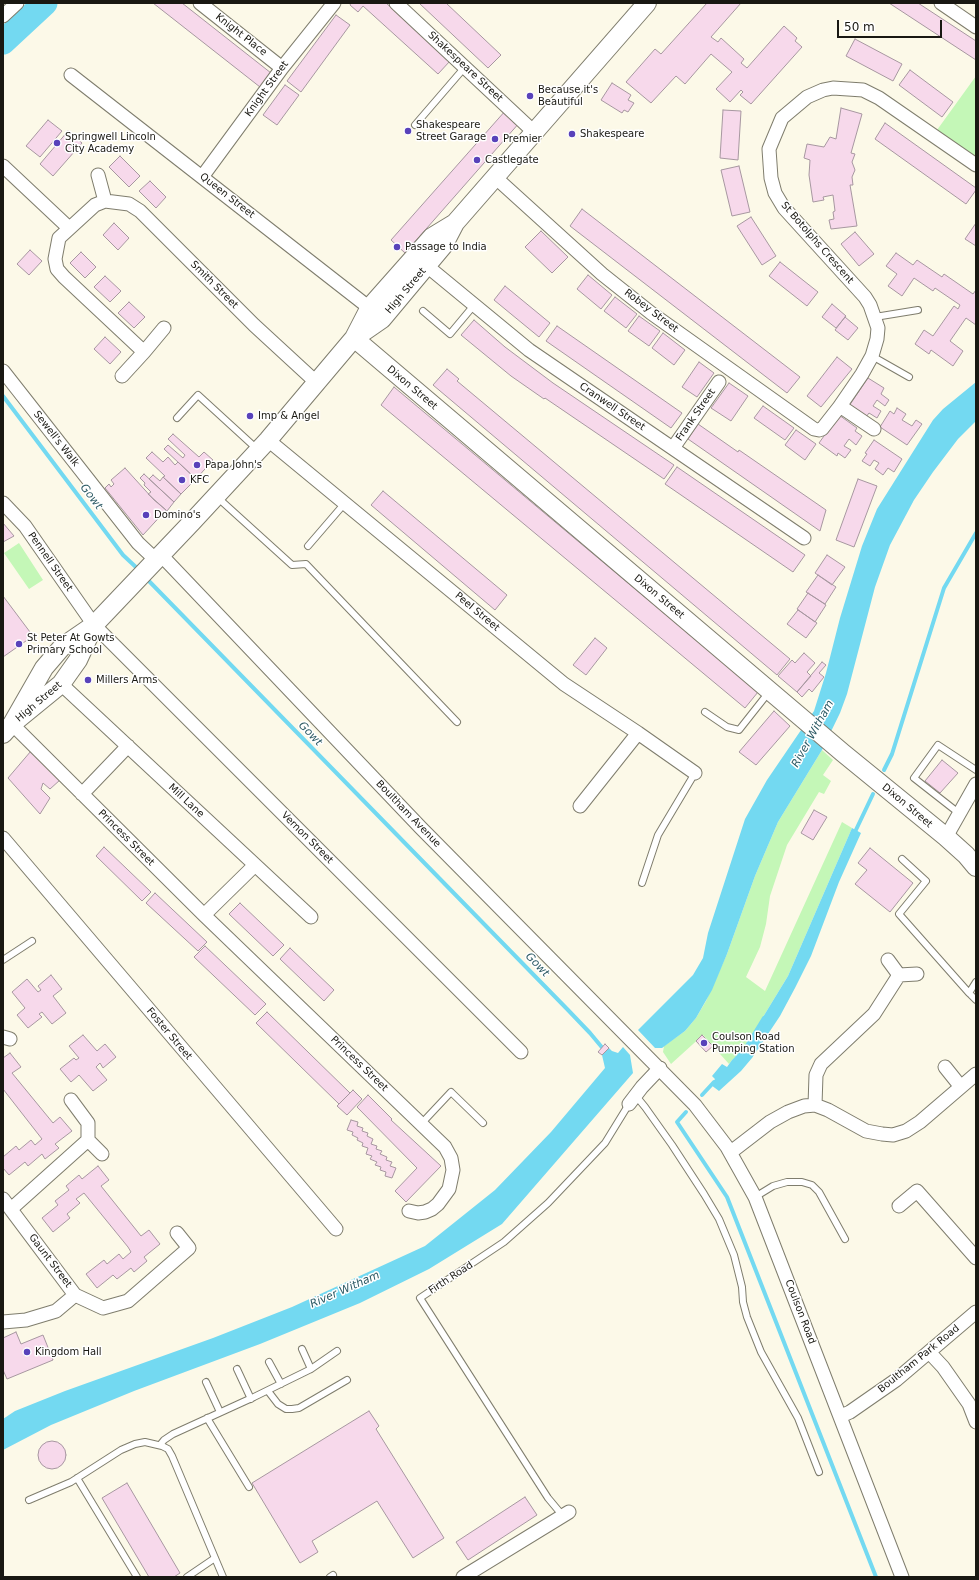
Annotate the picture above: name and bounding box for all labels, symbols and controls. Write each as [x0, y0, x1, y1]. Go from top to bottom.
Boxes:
street label: Knight Place [213, 11, 269, 59]
scale bar [839, 12, 944, 38]
text: 50 m [844, 20, 875, 34]
street label: Shakespeare Street [425, 29, 505, 105]
street label: Knight Street [243, 59, 291, 119]
place label: Because it's Beautiful [538, 84, 598, 108]
marker: Because it's Beautiful [525, 91, 535, 101]
place label: Shakespeare Street Garage [416, 119, 486, 142]
marker: Shakespeare Street Garage [403, 126, 413, 136]
place label: Shakespeare [580, 128, 644, 140]
marker: Shakespeare [567, 129, 577, 139]
place label: Springwell Lincoln City Academy [65, 131, 156, 154]
place label: Premier [503, 133, 542, 145]
marker: Premier [490, 134, 500, 144]
marker: Springwell Lincoln City Academy [52, 138, 62, 148]
place label: Castlegate [485, 154, 539, 166]
marker: Castlegate [472, 155, 482, 165]
street label: Queen Street [197, 171, 257, 221]
street label: St Botolphs Crescent [778, 200, 856, 286]
place label: Passage to India [405, 241, 487, 253]
marker: Passage to India [392, 242, 402, 252]
street label: Smith Street [188, 259, 240, 311]
street label: High Street [383, 265, 429, 317]
street label: Robey Street [622, 287, 680, 335]
street label: Dixon Street [384, 363, 440, 413]
street label: Cranwell Street [577, 380, 647, 434]
street label: Frank Street [674, 387, 718, 443]
street label: Sewell's Walk [31, 409, 81, 469]
place label: Imp & Angel [258, 410, 320, 422]
marker: Imp & Angel [245, 411, 255, 421]
place label: Papa John's [205, 459, 262, 471]
marker: Papa John's [192, 460, 202, 470]
place label: KFC [190, 474, 209, 486]
marker: KFC [177, 475, 187, 485]
water label: Gowt [77, 482, 105, 512]
place label: Domino's [154, 509, 201, 521]
marker: Domino's [141, 510, 151, 520]
street label: Pennell Street [25, 530, 75, 594]
street label: Dixon Street [631, 572, 687, 622]
street label: Peel Street [452, 590, 502, 634]
place label: St Peter At Gowts Primary School [27, 632, 115, 656]
marker: St Peter At Gowts Primary School [14, 639, 24, 649]
place label: Millers Arms [96, 674, 157, 686]
marker: Millers Arms [83, 675, 93, 685]
street label: High Street [13, 679, 65, 725]
water label: River Witham [789, 698, 837, 770]
water label: Gowt [295, 719, 325, 749]
street label: Boultham Avenue [373, 778, 443, 850]
street label: Mill Lane [166, 781, 206, 821]
street label: Dixon Street [879, 781, 935, 831]
street label: Princess Street [95, 807, 157, 869]
street label: Vernon Street [279, 810, 335, 866]
water label: Gowt [522, 950, 552, 980]
street label: Foster Street [144, 1005, 194, 1063]
place label: Coulson Road Pumping Station [712, 1031, 794, 1054]
street label: Princess Street [328, 1034, 390, 1094]
marker: Coulson Road Pumping Station [699, 1038, 709, 1048]
street label: Gaunt Street [26, 1232, 74, 1290]
street label: Firth Road [427, 1259, 475, 1297]
water label: River Witham [308, 1269, 382, 1311]
street label: Coulson Road [782, 1278, 818, 1346]
street label: Boultham Park Road [876, 1322, 962, 1396]
place label: Kingdom Hall [35, 1346, 102, 1358]
marker: Kingdom Hall [22, 1347, 32, 1357]

